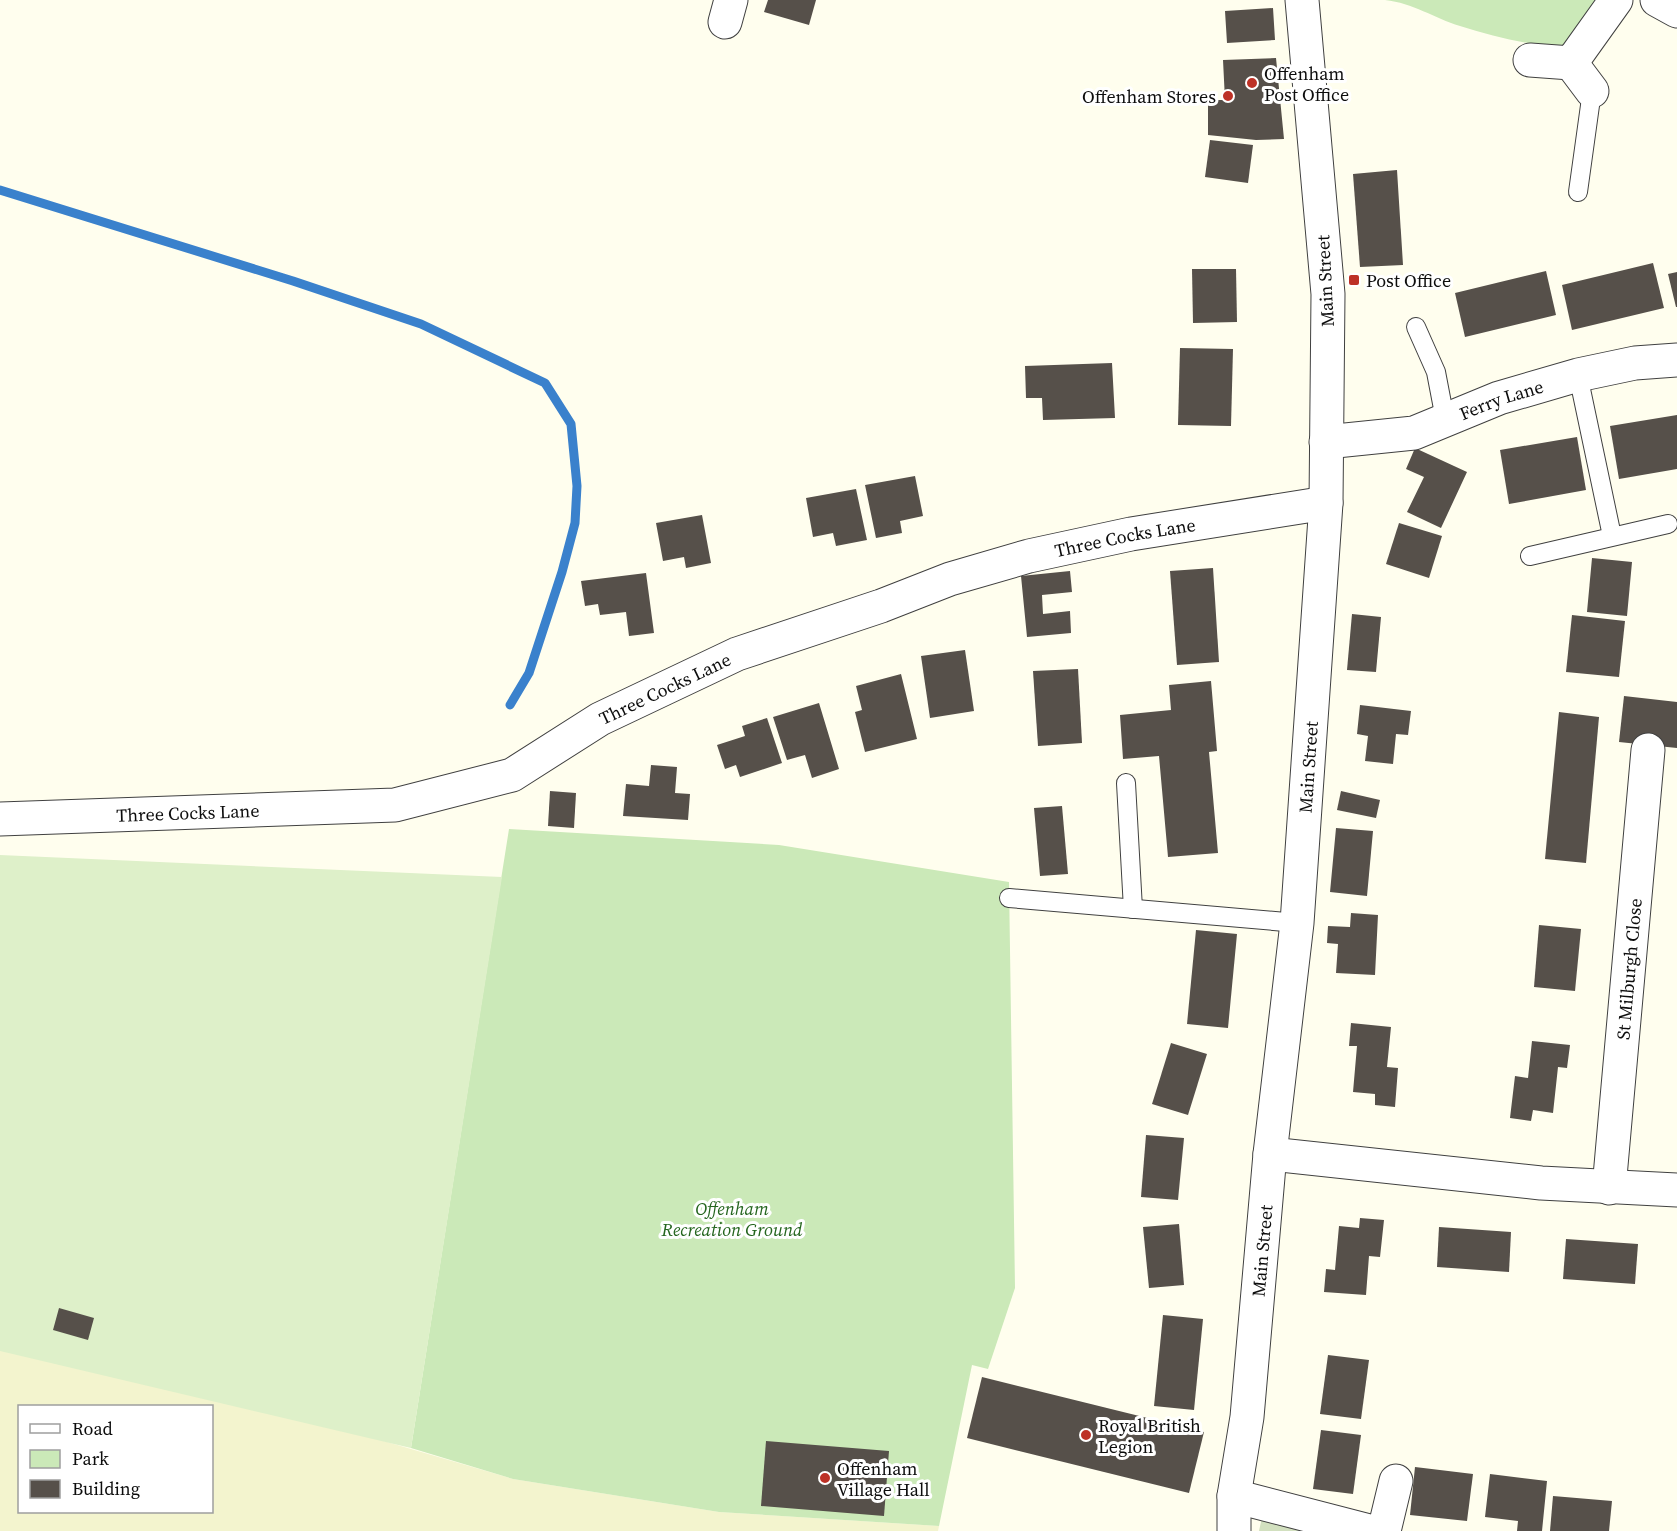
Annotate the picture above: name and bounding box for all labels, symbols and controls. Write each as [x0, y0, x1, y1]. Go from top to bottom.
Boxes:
place label: Offenham Post Office [1264, 61, 1349, 107]
marker: Offenham Post Office [1245, 76, 1259, 90]
place label: Offenham Stores [1082, 84, 1216, 109]
marker: Offenham Stores [1221, 89, 1235, 103]
street label: Main Street [1310, 234, 1340, 328]
place label: Post Office [1366, 268, 1451, 293]
marker: Post Office [1347, 273, 1361, 287]
street label: Ferry Lane [1455, 373, 1546, 426]
street label: Three Cocks Lane [1052, 511, 1197, 563]
street label: Three Cocks Lane [595, 646, 735, 730]
street label: Main Street [1292, 720, 1323, 814]
street label: Three Cocks Lane [116, 797, 260, 827]
street label: St Milburgh Close [1610, 897, 1647, 1041]
park label: Offenham Recreation Ground [660, 1196, 803, 1242]
street label: Main Street [1245, 1204, 1278, 1298]
legend [18, 1405, 213, 1513]
place label: Royal British Legion [1098, 1413, 1201, 1459]
text: Road [72, 1416, 113, 1441]
marker: Royal British Legion [1079, 1428, 1093, 1442]
text: Park [72, 1446, 109, 1471]
place label: Offenham Village Hall [837, 1456, 930, 1502]
marker: Offenham Village Hall [818, 1471, 832, 1485]
text: Building [72, 1476, 140, 1501]

